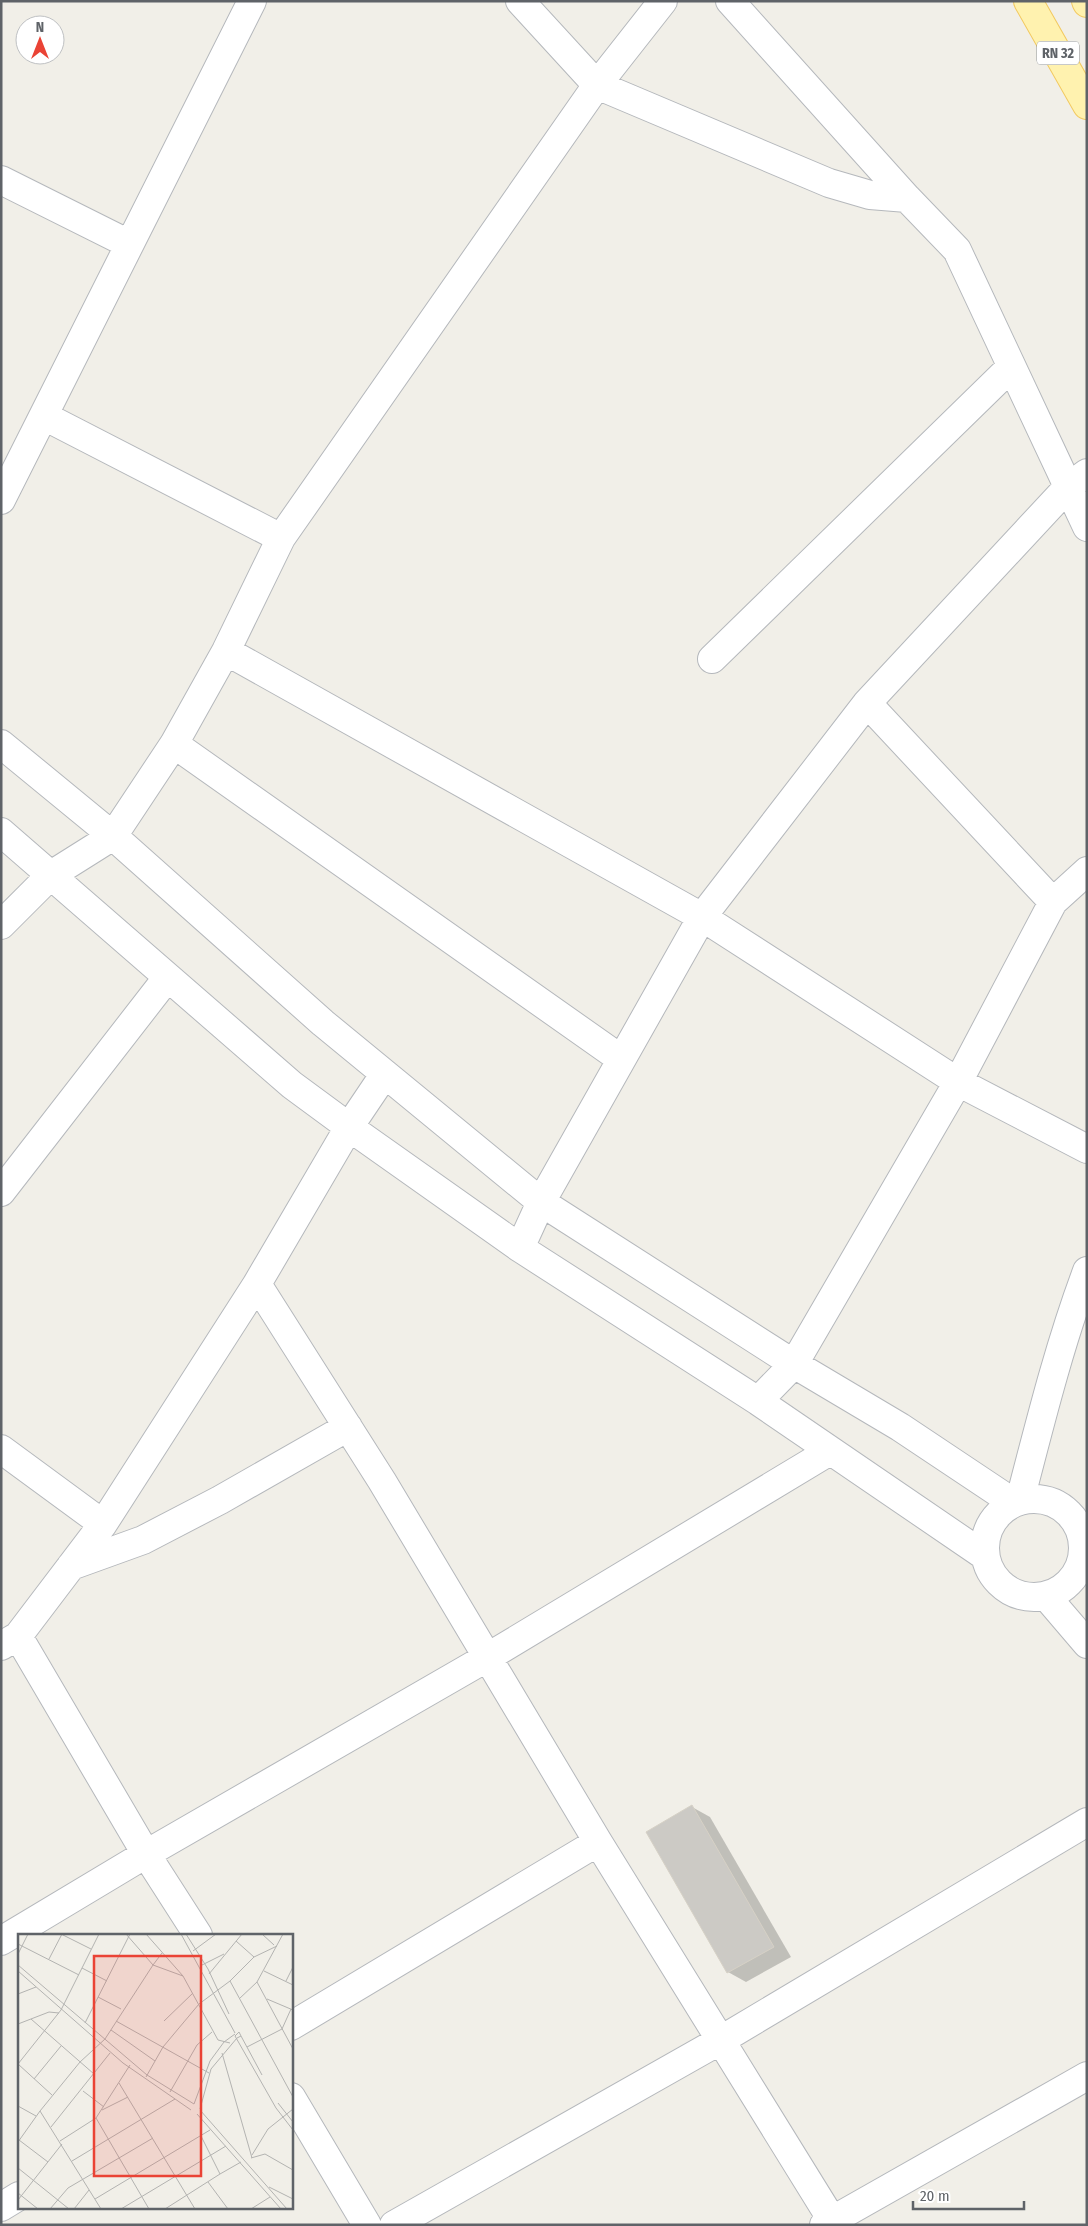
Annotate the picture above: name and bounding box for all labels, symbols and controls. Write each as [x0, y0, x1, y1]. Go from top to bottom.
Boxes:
north arrow [15, 15, 65, 65]
text: N [36, 19, 44, 36]
road number: RN 32 [1037, 42, 1079, 64]
inset map [18, 1934, 292, 2208]
scale bar [913, 2178, 1024, 2210]
text: 20 m [920, 2187, 950, 2205]

